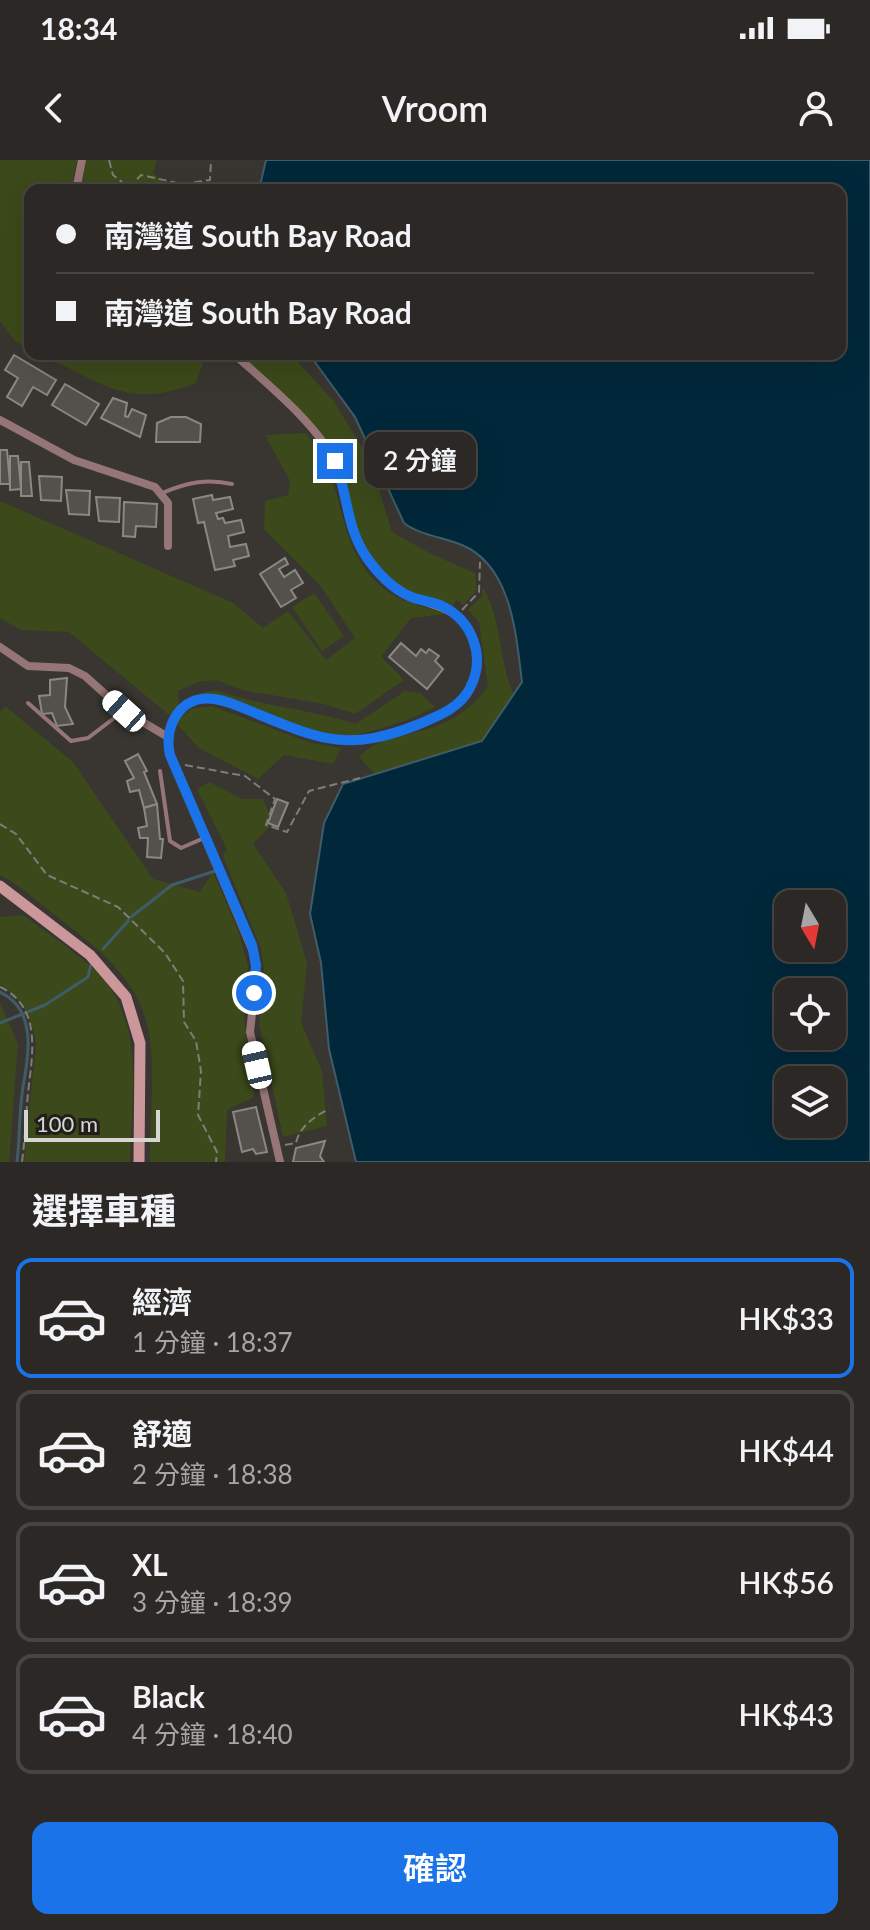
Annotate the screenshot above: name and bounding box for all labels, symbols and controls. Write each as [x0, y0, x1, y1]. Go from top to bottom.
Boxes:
text: 18:34 [40, 10, 117, 46]
icon: back [32, 86, 76, 130]
text: Vroom [382, 86, 488, 130]
icon: person [794, 86, 838, 130]
text: 南灣道 South Bay Road [104, 217, 412, 253]
text: 南灣道 South Bay Road [104, 294, 412, 330]
callout: 2 分鐘 [363, 433, 475, 489]
route end [317, 443, 353, 479]
text: 2 分鐘 [383, 444, 457, 476]
car [98, 686, 150, 736]
north arrow [774, 890, 846, 962]
map controls [774, 890, 846, 1138]
route start [236, 975, 272, 1011]
button: locate [774, 978, 846, 1050]
car [240, 1039, 274, 1091]
button: layers [774, 1066, 846, 1138]
scale bar [24, 1106, 160, 1142]
text: 100 m [36, 1110, 98, 1137]
text: 選擇車種 [32, 1188, 176, 1232]
icon: car [36, 1282, 108, 1354]
text: 經濟 [132, 1283, 192, 1319]
text: HK$33 [739, 1300, 834, 1336]
text: 1 分鐘 · 18:37 [132, 1326, 293, 1358]
icon: car [36, 1414, 108, 1486]
text: 舒適 [132, 1415, 192, 1451]
text: HK$44 [739, 1432, 834, 1468]
text: 2 分鐘 · 18:38 [132, 1458, 293, 1490]
icon: car [36, 1546, 108, 1618]
text: XL [132, 1546, 168, 1582]
text: HK$56 [739, 1564, 834, 1600]
text: 3 分鐘 · 18:39 [132, 1586, 293, 1618]
icon: car [36, 1678, 108, 1750]
text: Black [132, 1678, 205, 1714]
text: HK$43 [739, 1696, 834, 1732]
text: 4 分鐘 · 18:40 [132, 1718, 293, 1750]
button: 確認 [32, 1822, 838, 1914]

